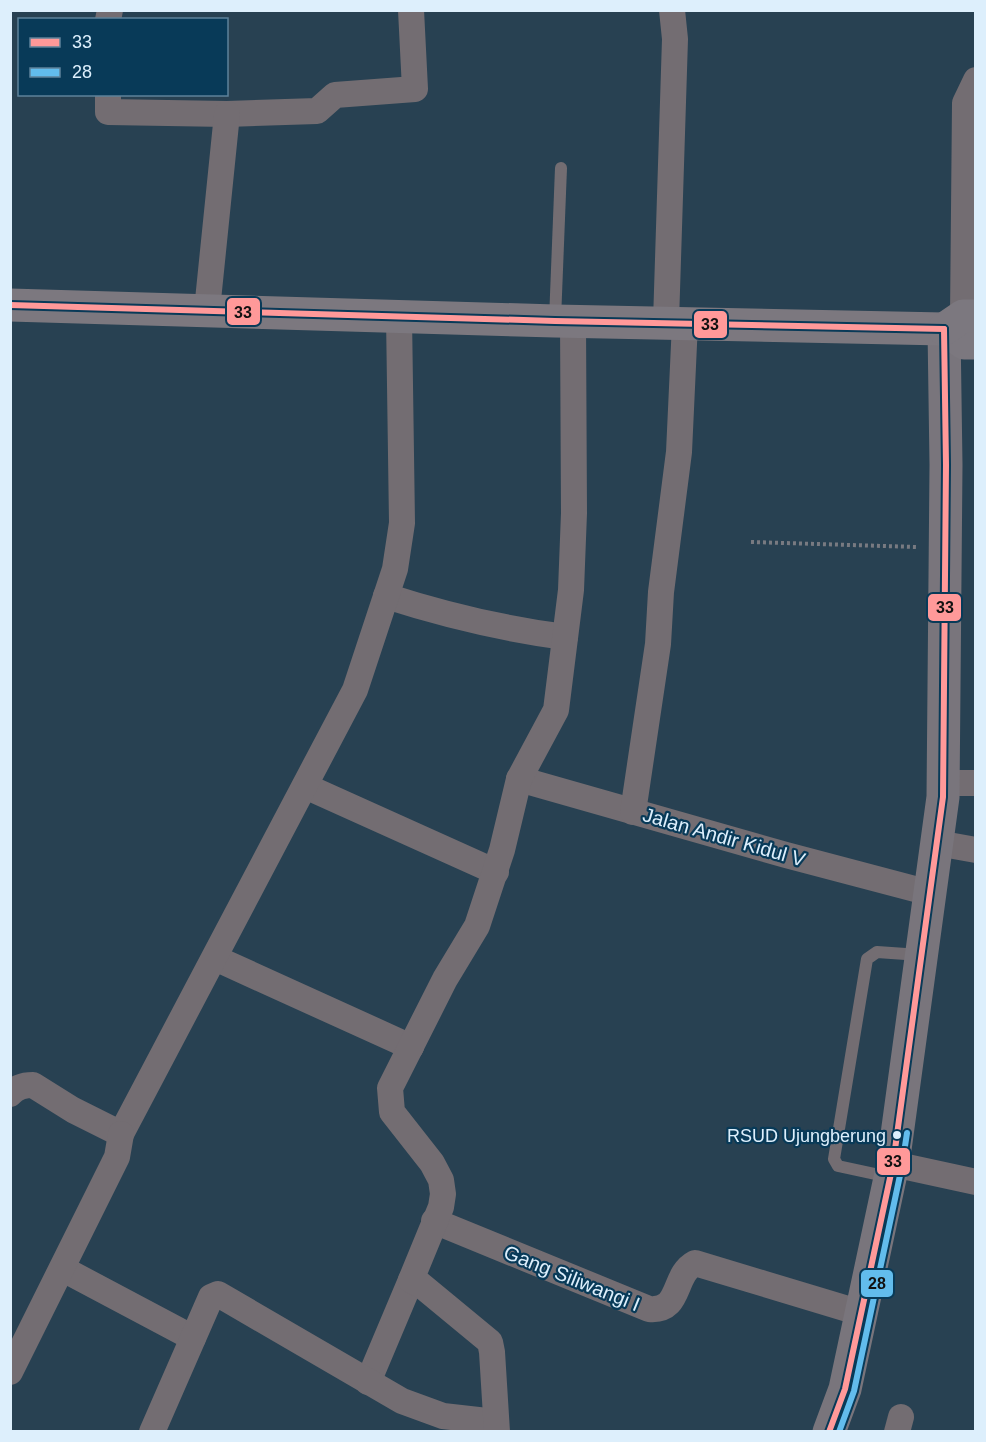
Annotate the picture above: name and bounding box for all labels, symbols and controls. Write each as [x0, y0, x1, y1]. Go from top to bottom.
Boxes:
legend [18, 18, 228, 96]
text: 33 [72, 32, 92, 52]
text: 28 [72, 62, 92, 82]
line badge: 33 [226, 297, 261, 326]
text: 33 [234, 304, 252, 321]
line badge: 33 [693, 310, 728, 339]
text: 33 [701, 316, 719, 333]
line badge: 33 [927, 593, 962, 622]
text: 33 [936, 599, 954, 616]
street label: Jalan Andir Kidul V [640, 803, 808, 871]
place label: RSUD Ujungberung [727, 1126, 886, 1146]
marker: RSUD Ujungberung [891, 1129, 903, 1141]
line badge: 33 [876, 1147, 911, 1176]
text: 33 [884, 1153, 902, 1170]
street label: Gang Siliwangi I [501, 1241, 643, 1315]
line badge: 28 [860, 1269, 894, 1298]
text: 28 [868, 1275, 886, 1292]

